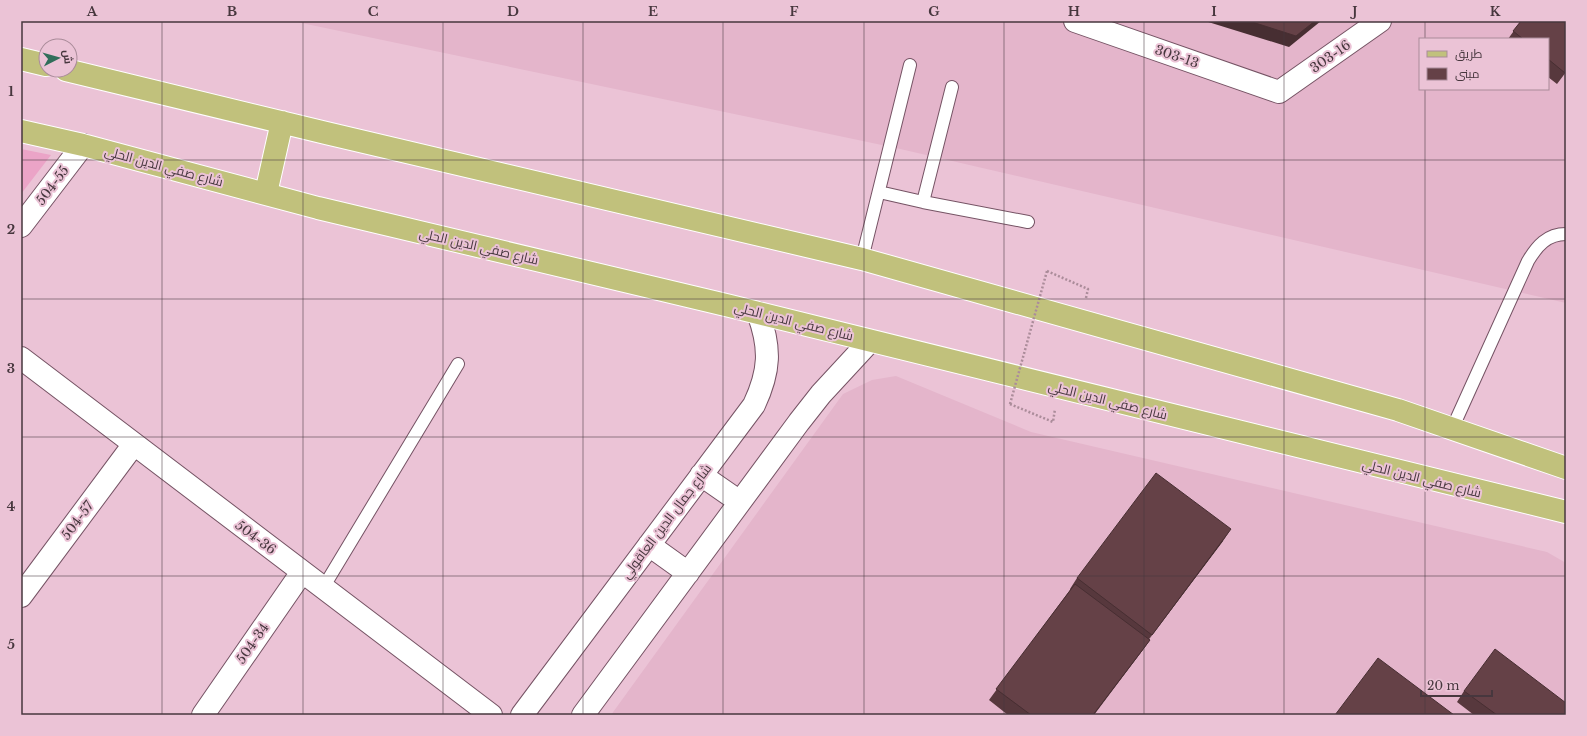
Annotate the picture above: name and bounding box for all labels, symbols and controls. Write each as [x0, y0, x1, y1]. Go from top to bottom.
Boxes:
text: A [86, 3, 98, 20]
text: B [227, 3, 237, 20]
text: C [368, 3, 379, 20]
text: D [507, 3, 519, 20]
text: E [648, 3, 658, 20]
text: F [790, 3, 799, 20]
text: G [928, 3, 940, 20]
text: H [1068, 3, 1080, 20]
text: I [1211, 3, 1217, 20]
text: J [1349, 3, 1358, 20]
text: K [1490, 3, 1501, 20]
street label: 303-16 [1307, 36, 1354, 76]
north arrow [38, 38, 78, 78]
legend [1419, 38, 1549, 90]
street label: 303-13 [1153, 41, 1201, 72]
text: طريق [1455, 46, 1483, 61]
text: ش [60, 49, 76, 65]
text: مبنى [1455, 66, 1480, 81]
text: 1 [8, 83, 14, 100]
street label: شارع صفي الدين الحلي [102, 142, 225, 192]
street label: 504-55 [32, 162, 73, 208]
text: 2 [7, 221, 15, 238]
street label: شارع صفي الدين الحلي [417, 224, 540, 270]
street label: شارع صفي الدين الحلي [732, 298, 855, 346]
text: 3 [7, 360, 15, 377]
street label: شارع صفي الدين الحلي [1046, 377, 1169, 425]
street label: شارع صفي الدين الحلي [1360, 455, 1483, 503]
street label: شارع جمال الدين العاقولي [618, 461, 717, 583]
street label: 504-57 [57, 497, 98, 543]
text: 4 [7, 498, 16, 515]
street label: 504-36 [232, 517, 279, 558]
street label: 504-34 [232, 620, 273, 667]
text: 5 [7, 636, 15, 653]
scale bar [1421, 672, 1492, 698]
text: 20 m [1427, 678, 1459, 693]

